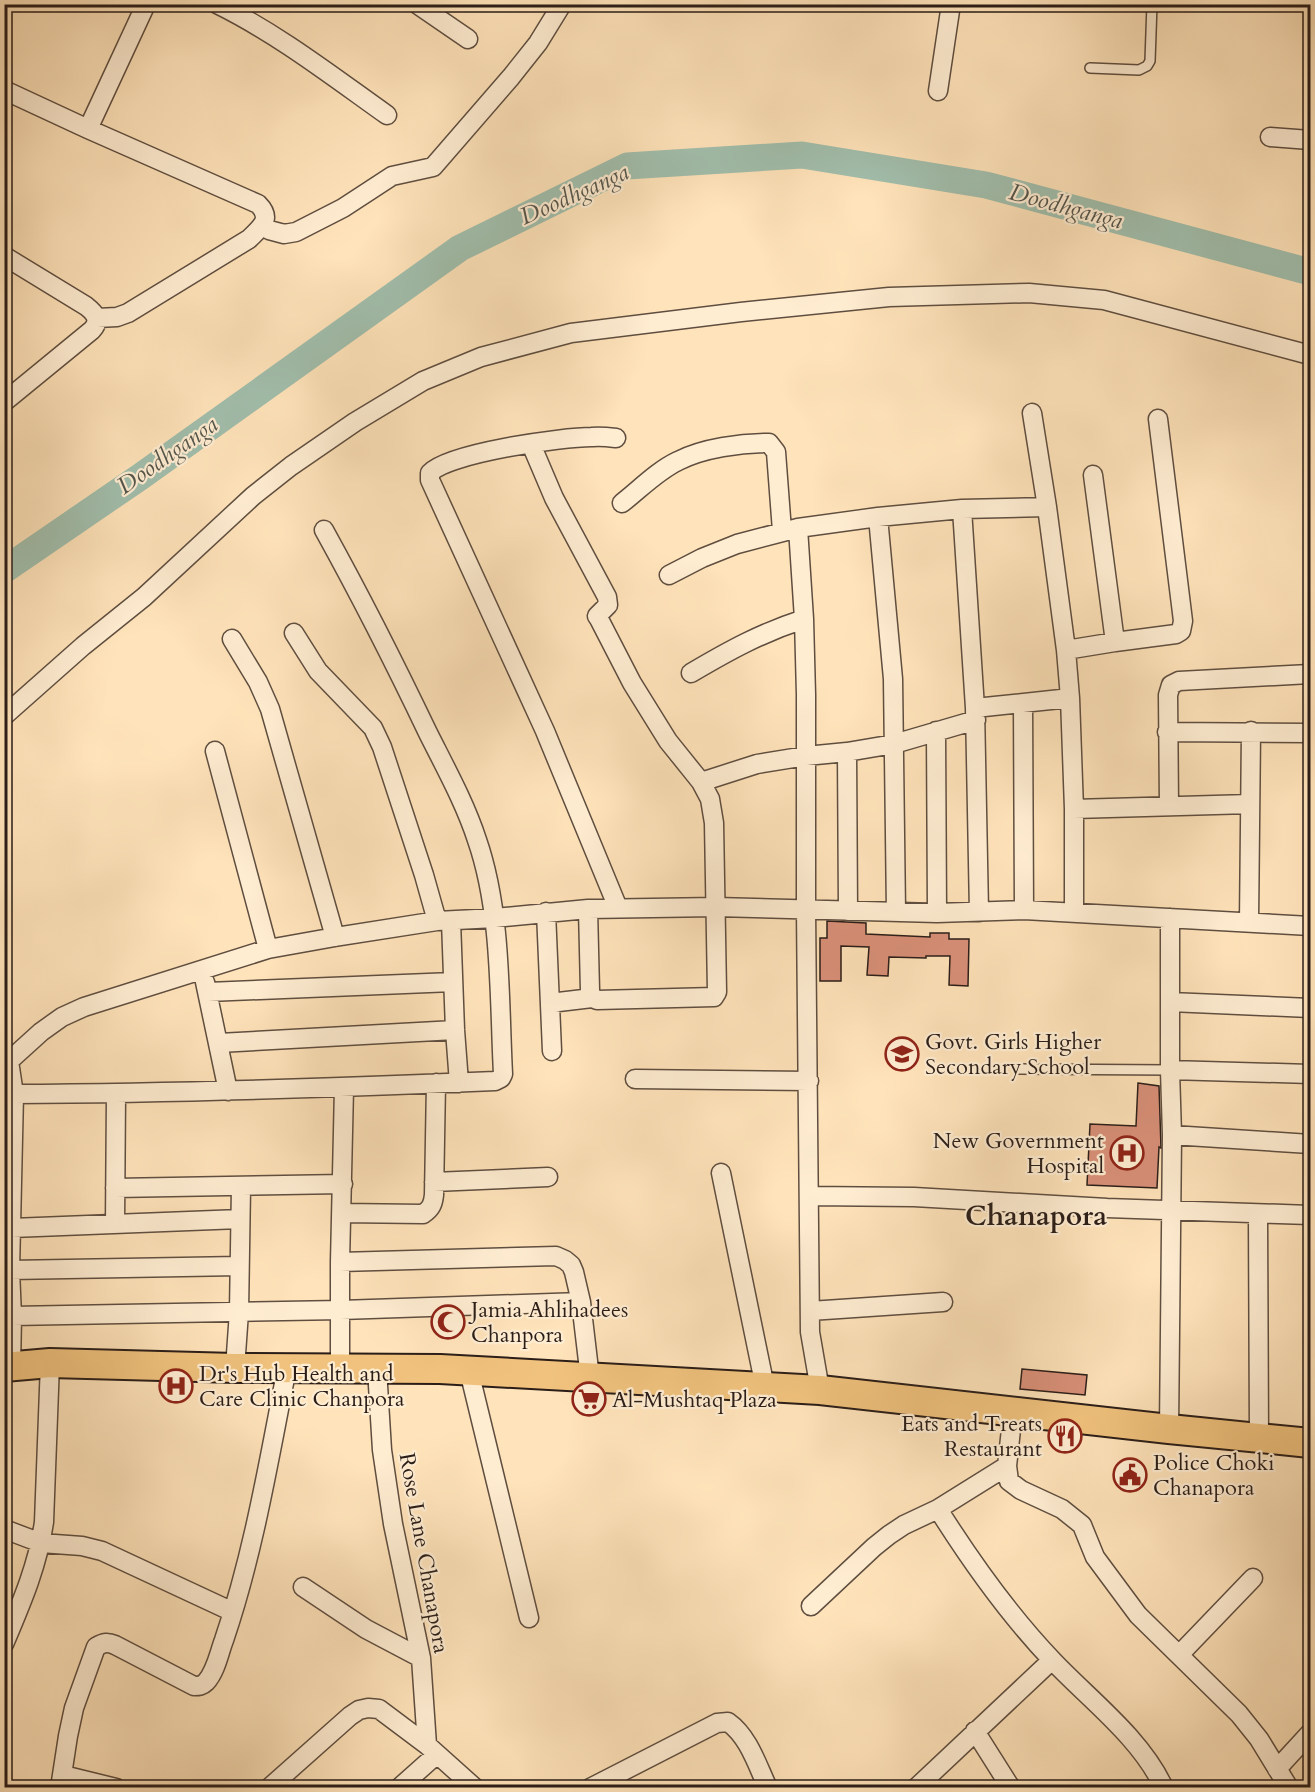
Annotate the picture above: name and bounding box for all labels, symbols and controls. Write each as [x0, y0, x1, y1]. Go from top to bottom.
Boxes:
water label: Doodhganga [514, 156, 634, 233]
water label: Doodhganga [1005, 175, 1127, 238]
water label: Doodhganga [110, 408, 225, 502]
place label: Govt. Girls Higher Secondary School [925, 1027, 1102, 1082]
school or university icon: Govt. Girls Higher Secondary School [884, 1036, 920, 1072]
place label: New Government Hospital [933, 1126, 1104, 1181]
hospital icon: New Government Hospital [1109, 1135, 1145, 1171]
district label: Chanapora [965, 1197, 1107, 1235]
place label: Jamia Ahlihadees Chanpora [468, 1295, 628, 1350]
mosque icon: Jamia Ahlihadees Chanpora [430, 1304, 466, 1340]
place label: Dr's Hub Health and Care Clinic Chanpora [199, 1359, 405, 1414]
hospital icon: Dr's Hub Health and Care Clinic Chanpora [158, 1368, 194, 1404]
supermarket icon: Al-Mushtaq Plaza [571, 1381, 607, 1417]
place label: Al-Mushtaq Plaza [612, 1385, 777, 1415]
place label: Eats and Treats Restaurant [901, 1409, 1042, 1464]
restaurant icon: Eats and Treats Restaurant [1047, 1418, 1083, 1454]
place label: Police Choki Chanapora [1153, 1448, 1274, 1503]
street label: Rose Lane Chanapora [392, 1451, 457, 1656]
public building icon: Police Choki Chanapora [1112, 1457, 1148, 1493]

